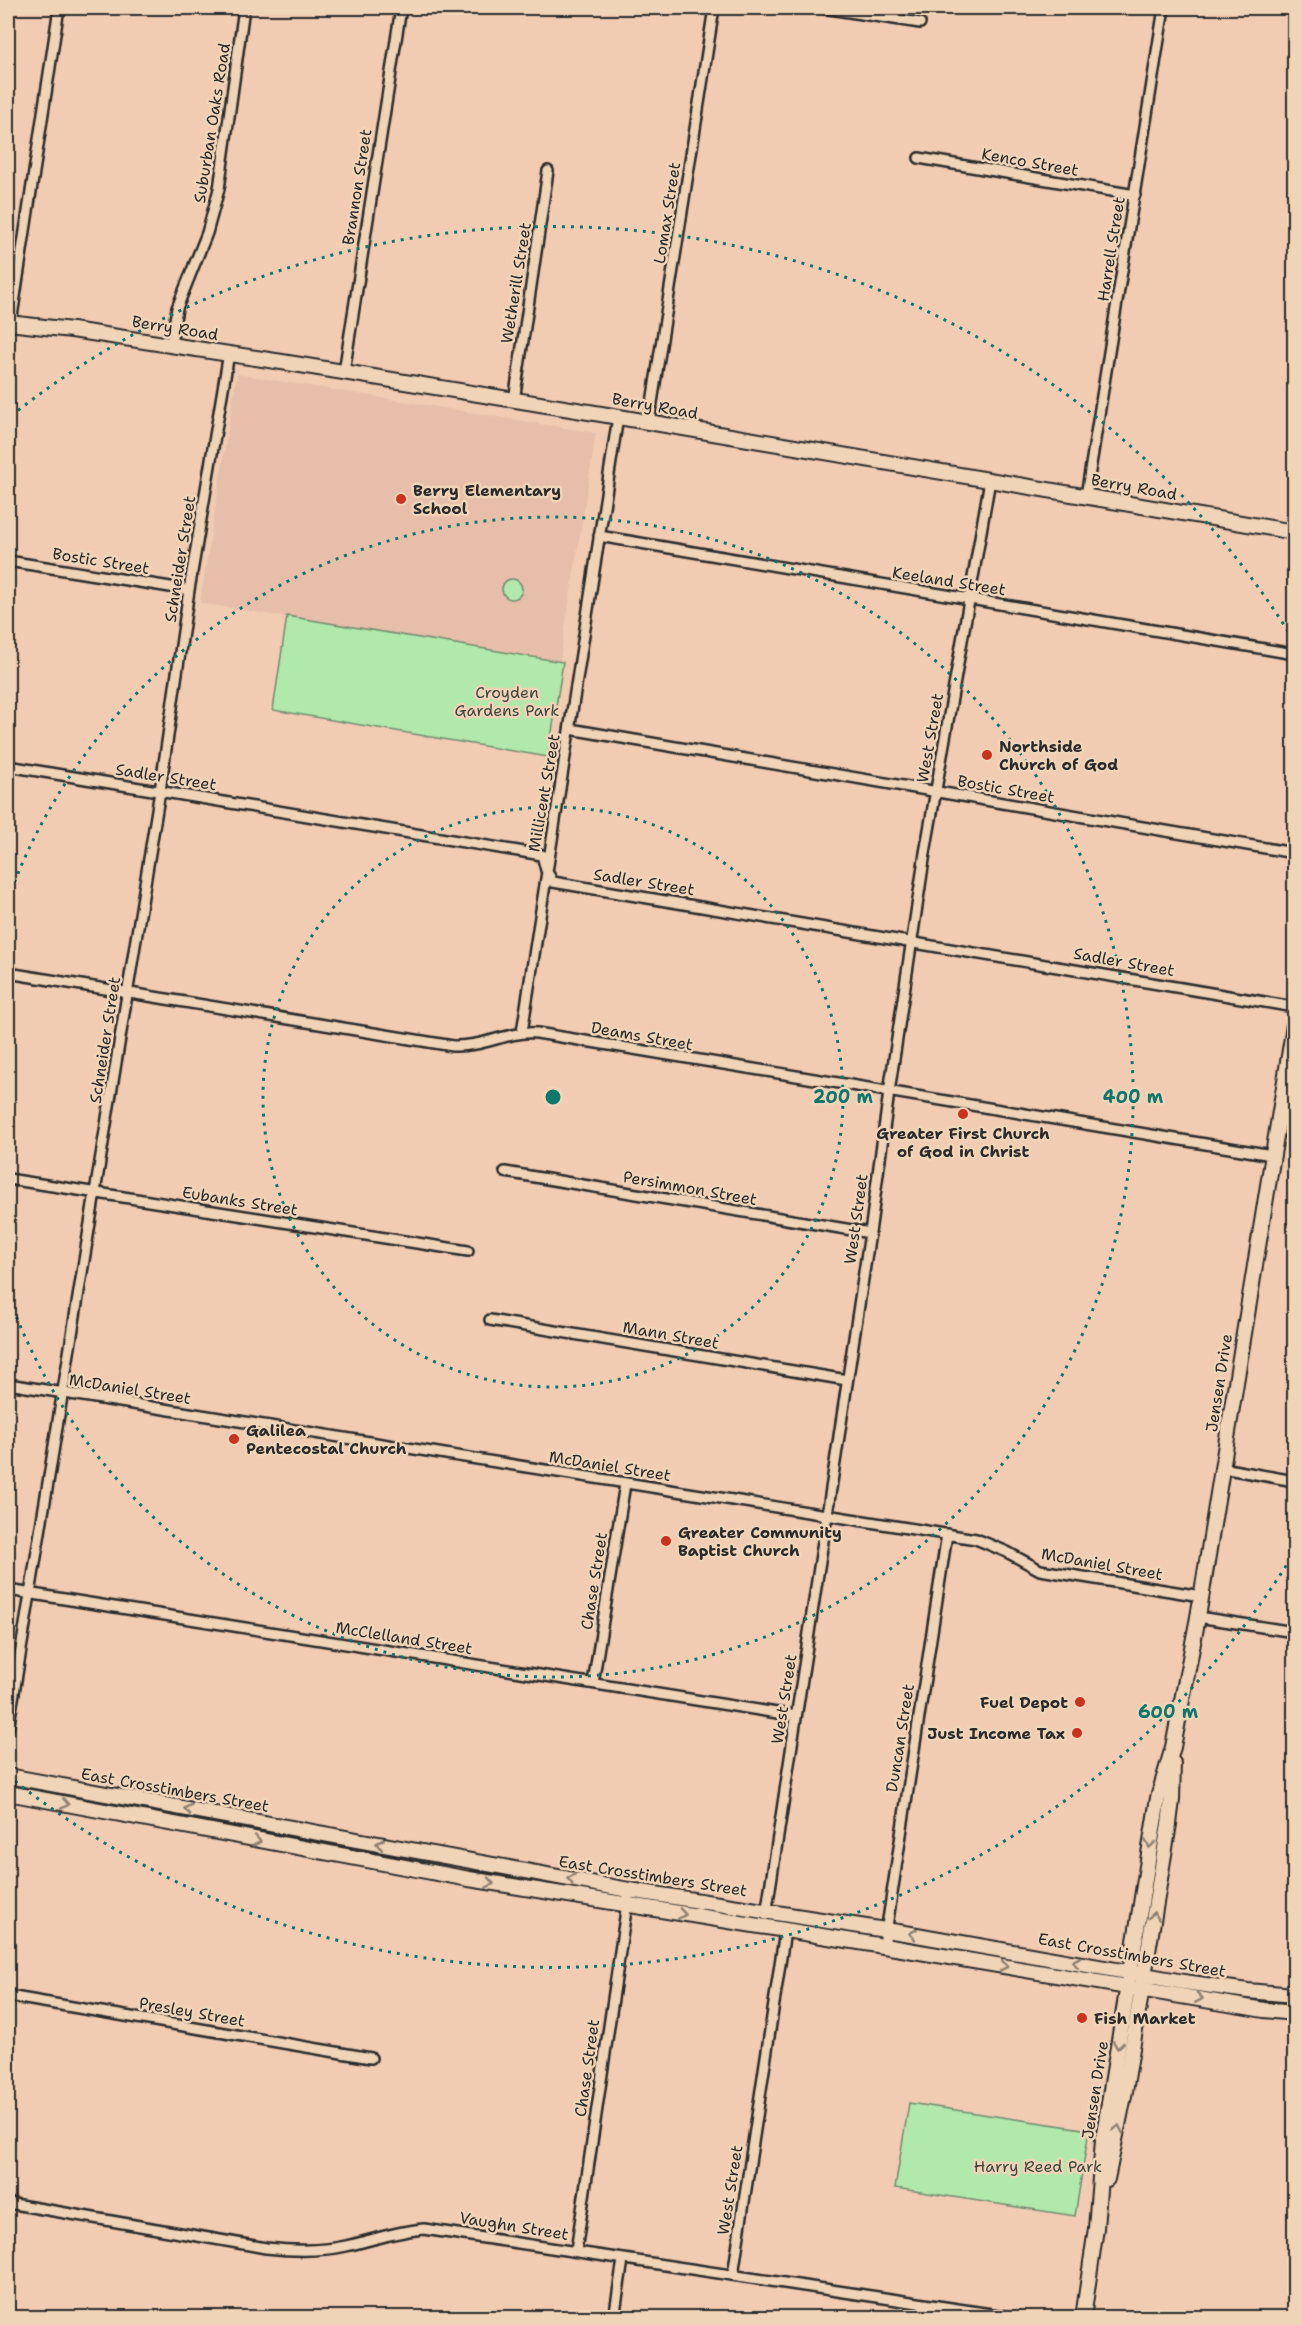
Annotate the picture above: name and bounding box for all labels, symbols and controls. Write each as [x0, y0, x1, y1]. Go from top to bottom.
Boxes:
street label: Suburban Oaks Road [189, 41, 235, 205]
street label: Brannon Street [337, 127, 377, 247]
street label: Kenco Street [980, 143, 1080, 181]
street label: Lomax Street [649, 161, 685, 265]
street label: Harrell Street [1092, 195, 1130, 303]
street label: Wetherill Street [496, 221, 536, 345]
street label: Berry Road [130, 311, 220, 345]
street label: Berry Road [610, 388, 700, 424]
street label: Berry Road [1089, 469, 1179, 505]
place label: Berry Elementary School [413, 480, 561, 519]
marker: Berry Elementary School [394, 492, 408, 506]
street label: Schneider Street [160, 494, 200, 624]
street label: Bostic Street [51, 543, 151, 579]
street label: Keeland Street [891, 562, 1007, 600]
park label: Croyden Gardens Park [454, 682, 560, 721]
street label: West Street [912, 692, 948, 784]
street label: Millicent Street [523, 732, 565, 854]
place label: Northside Church of God [999, 736, 1118, 775]
marker: Northside Church of God [980, 748, 994, 762]
street label: Sadler Street [114, 759, 218, 795]
street label: Bostic Street [956, 770, 1056, 808]
street label: Sadler Street [592, 864, 696, 900]
street label: Sadler Street [1072, 943, 1176, 981]
street label: Schneider Street [85, 975, 125, 1105]
street label: Deams Street [589, 1017, 695, 1055]
text: 200 m [813, 1085, 874, 1109]
text: 400 m [1103, 1085, 1164, 1109]
centre of rings [543, 1087, 563, 1107]
marker: Greater First Church of God in Christ [956, 1107, 970, 1121]
place label: Greater First Church of God in Christ [876, 1123, 1050, 1162]
street label: Persimmon Street [621, 1166, 759, 1210]
street label: West Street [839, 1173, 873, 1265]
street label: Eubanks Street [181, 1181, 299, 1221]
street label: Mann Street [621, 1316, 721, 1354]
street label: Jensen Drive [1201, 1332, 1237, 1434]
street label: McDaniel Street [68, 1369, 192, 1409]
place label: Galilea Pentecostal Church [246, 1420, 407, 1459]
marker: Galilea Pentecostal Church [227, 1432, 241, 1446]
street label: McDaniel Street [548, 1446, 672, 1486]
place label: Greater Community Baptist Church [678, 1522, 842, 1561]
street label: Chase Street [576, 1531, 612, 1631]
marker: Greater Community Baptist Church [659, 1534, 673, 1548]
street label: McDaniel Street [1040, 1543, 1164, 1585]
street label: McClelland Street [334, 1617, 474, 1659]
street label: West Street [767, 1653, 801, 1745]
street label: Duncan Street [881, 1682, 919, 1794]
place label: Fuel Depot [980, 1692, 1068, 1713]
marker: Fuel Depot [1073, 1695, 1087, 1709]
text: 600 m [1138, 1700, 1199, 1724]
place label: Just Income Tax [927, 1723, 1065, 1744]
marker: Just Income Tax [1070, 1726, 1084, 1740]
street label: East Crosstimbers Street [79, 1763, 271, 1817]
one-way arrow [60, 1797, 70, 1810]
one-way arrow [183, 1803, 193, 1816]
one-way arrow [251, 1834, 261, 1847]
one-way arrow [375, 1838, 385, 1851]
one-way arrow [1145, 1840, 1157, 1849]
street label: East Crosstimbers Street [557, 1851, 749, 1901]
one-way arrow [567, 1874, 576, 1886]
one-way arrow [485, 1876, 494, 1888]
one-way arrow [678, 1908, 687, 1920]
one-way arrow [1147, 1912, 1159, 1921]
one-way arrow [908, 1928, 918, 1941]
street label: East Crosstimbers Street [1036, 1928, 1228, 1982]
one-way arrow [1071, 1956, 1081, 1969]
one-way arrow [998, 1959, 1008, 1972]
street label: Presley Street [137, 1992, 247, 2032]
one-way arrow [1195, 1992, 1204, 2004]
place label: Fish Market [1094, 2008, 1196, 2029]
marker: Fish Market [1075, 2011, 1089, 2025]
street label: Chase Street [570, 2018, 604, 2118]
street label: Jensen Drive [1077, 2039, 1113, 2141]
one-way arrow [1113, 2040, 1125, 2050]
one-way arrow [1111, 2125, 1124, 2135]
street label: West Street [713, 2144, 747, 2236]
park label: Harry Reed Park [974, 2156, 1102, 2177]
street label: Vaughn Street [458, 2207, 570, 2245]

